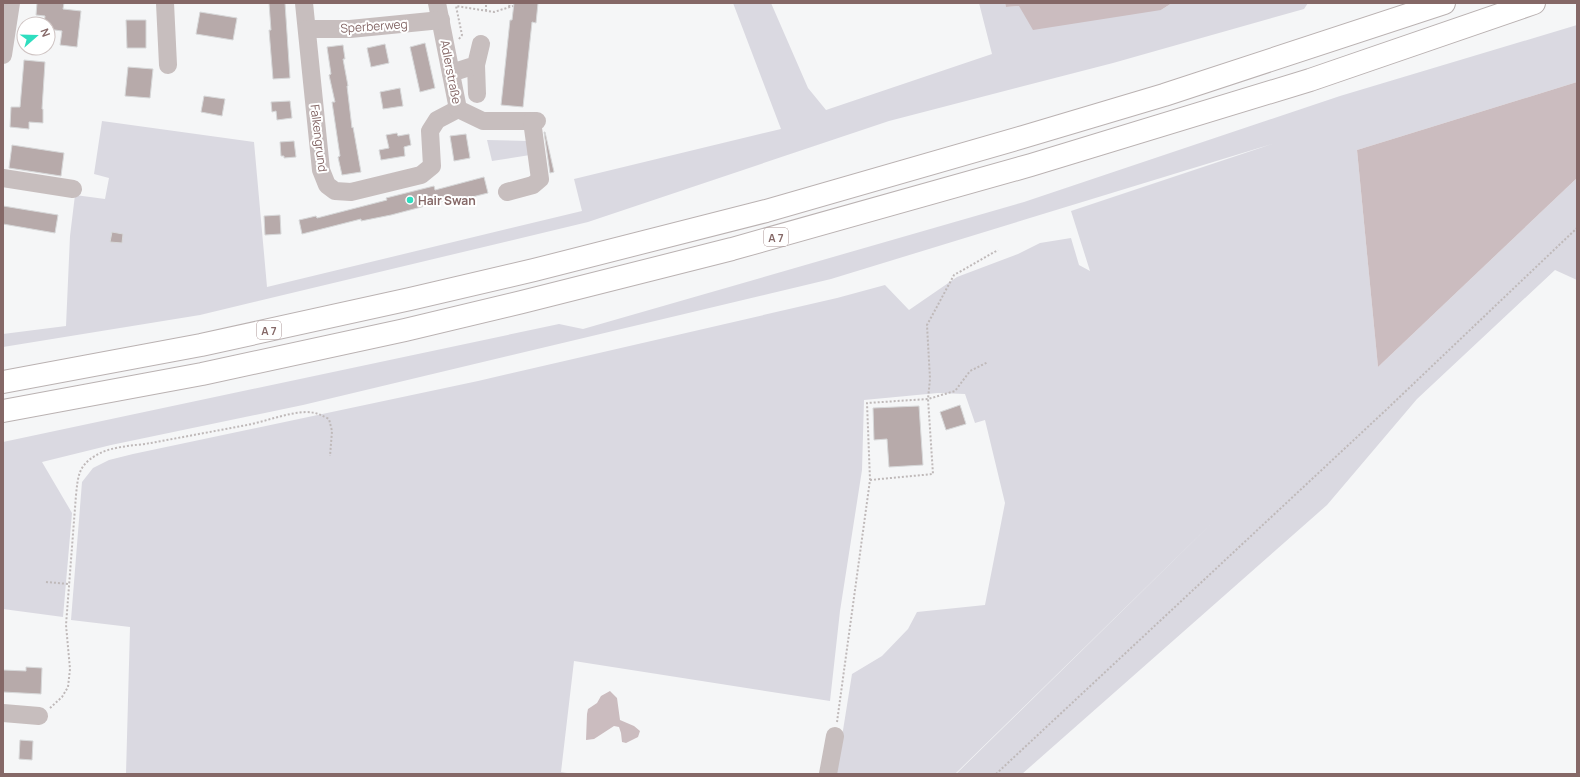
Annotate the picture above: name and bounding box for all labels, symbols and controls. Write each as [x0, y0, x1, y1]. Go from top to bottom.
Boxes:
street label: Sperberweg [340, 15, 408, 37]
north arrow [16, 16, 56, 56]
text: N [37, 26, 54, 39]
street label: Adlerstraße [436, 39, 466, 105]
street label: Falkengrund [306, 103, 332, 173]
place label: Hair Swan [418, 192, 476, 209]
marker: Hair Swan [405, 195, 415, 205]
road number: A 7 [764, 228, 788, 246]
road number: A 7 [257, 321, 281, 339]

